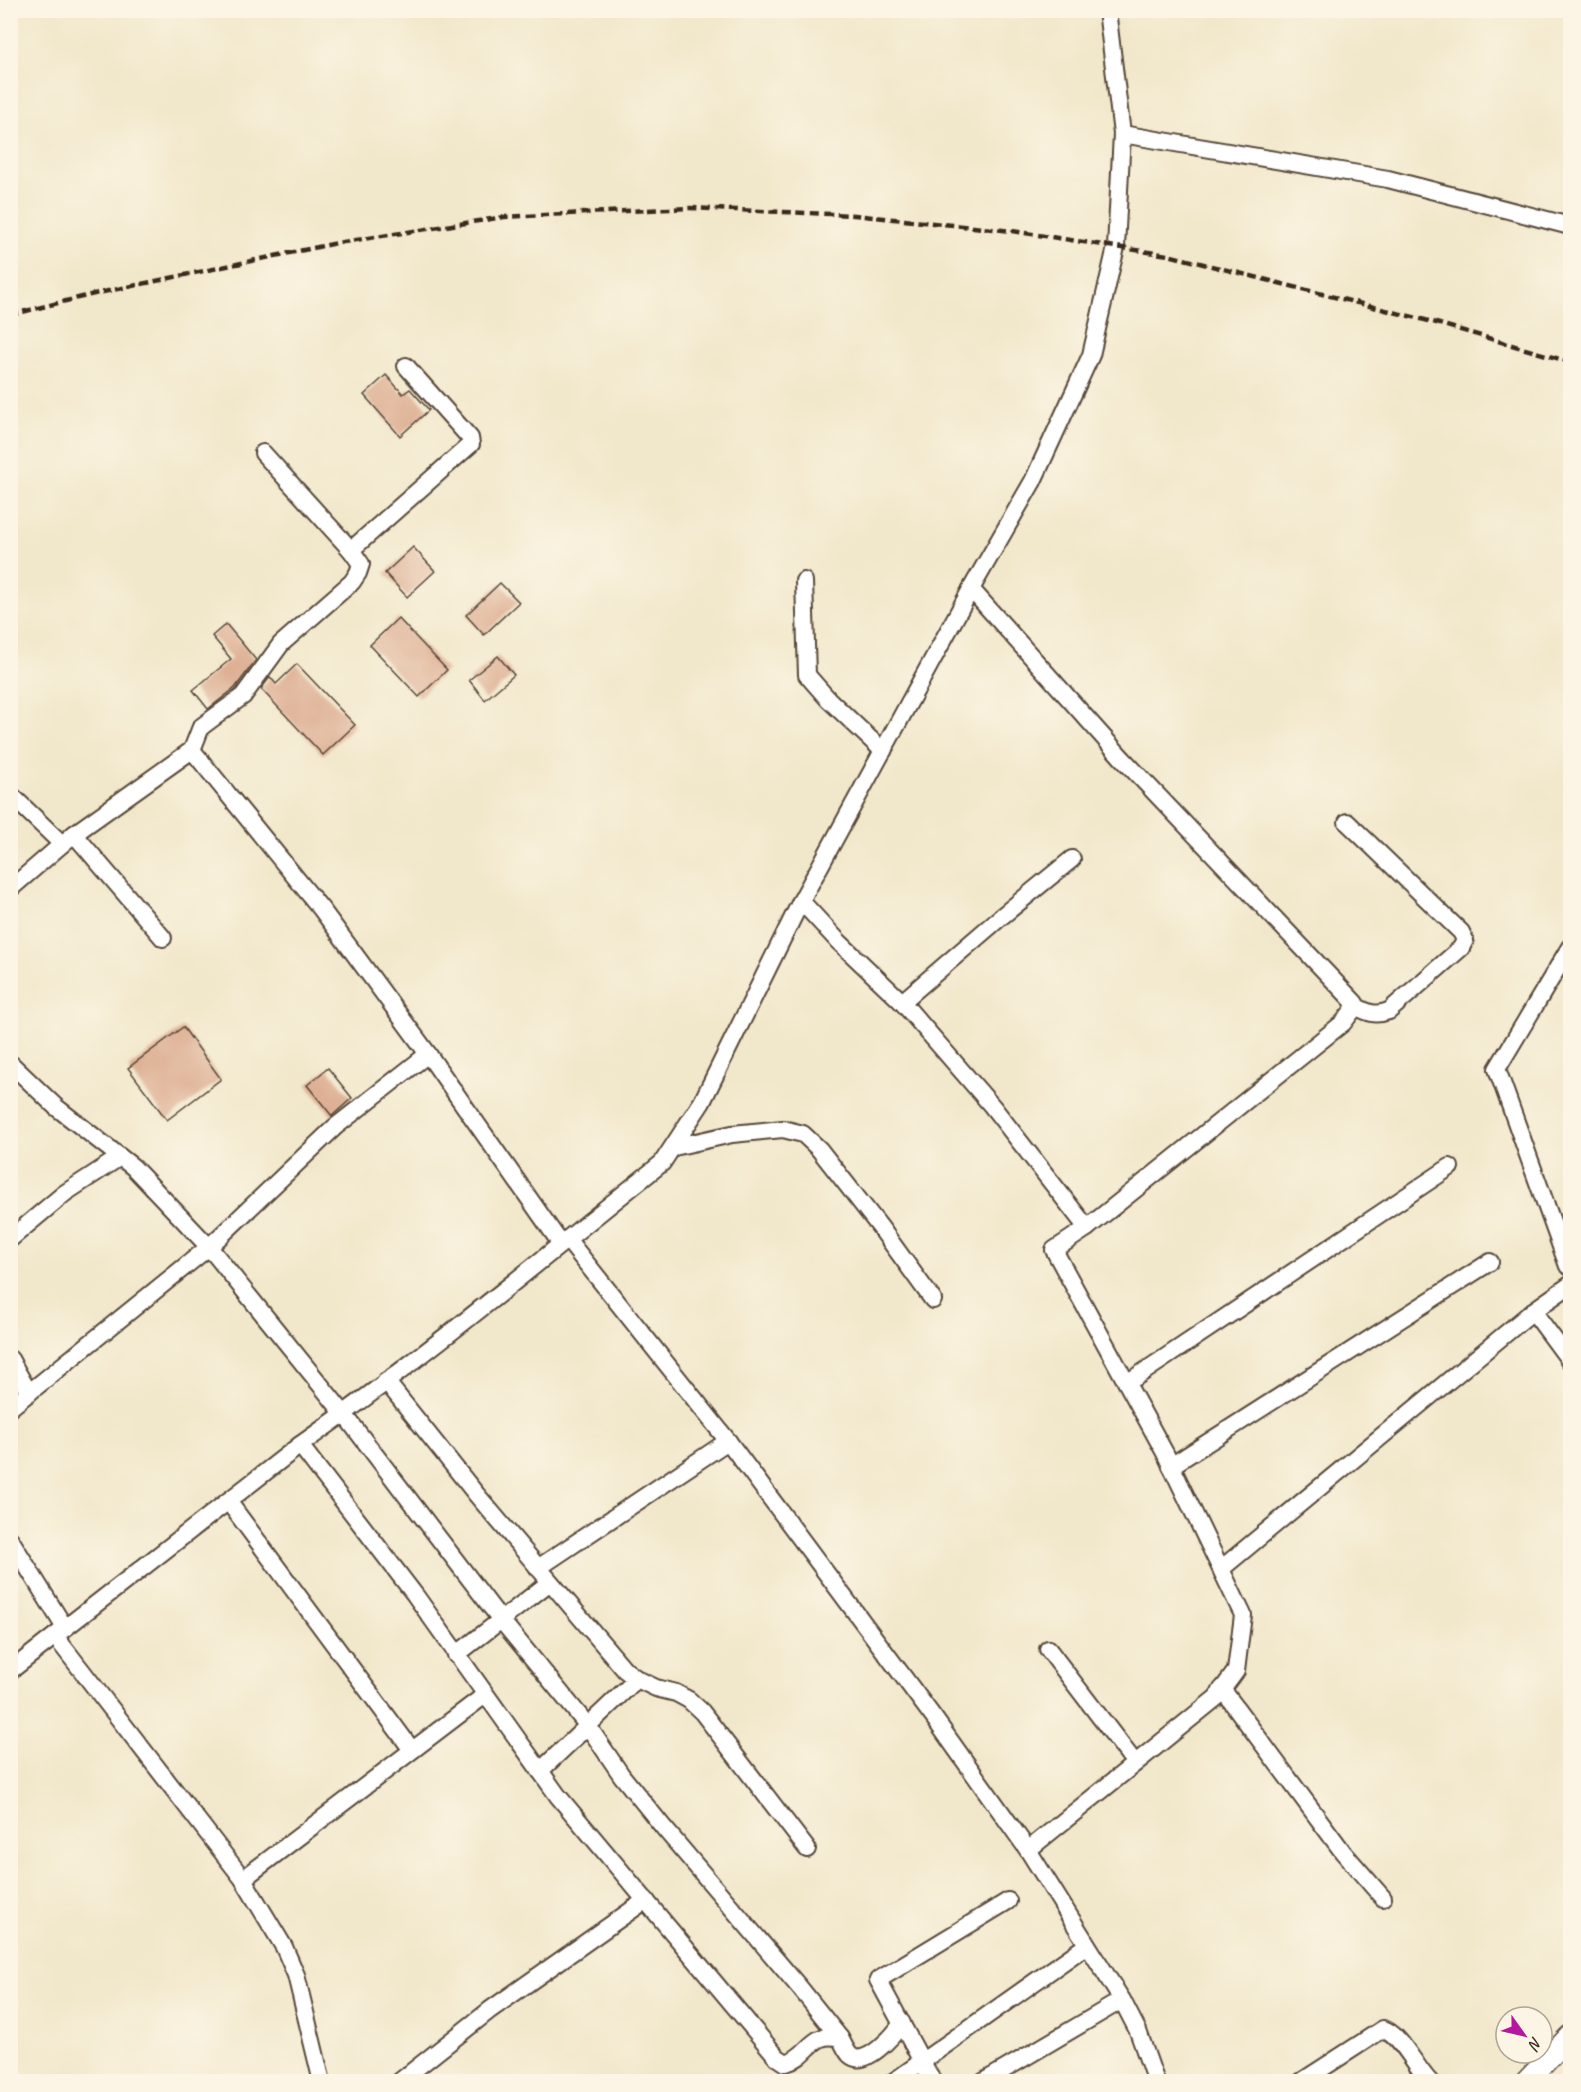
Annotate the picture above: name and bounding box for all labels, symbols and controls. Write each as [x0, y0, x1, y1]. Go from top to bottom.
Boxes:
north arrow [1494, 2005, 1554, 2065]
text: N [1523, 2033, 1547, 2055]

